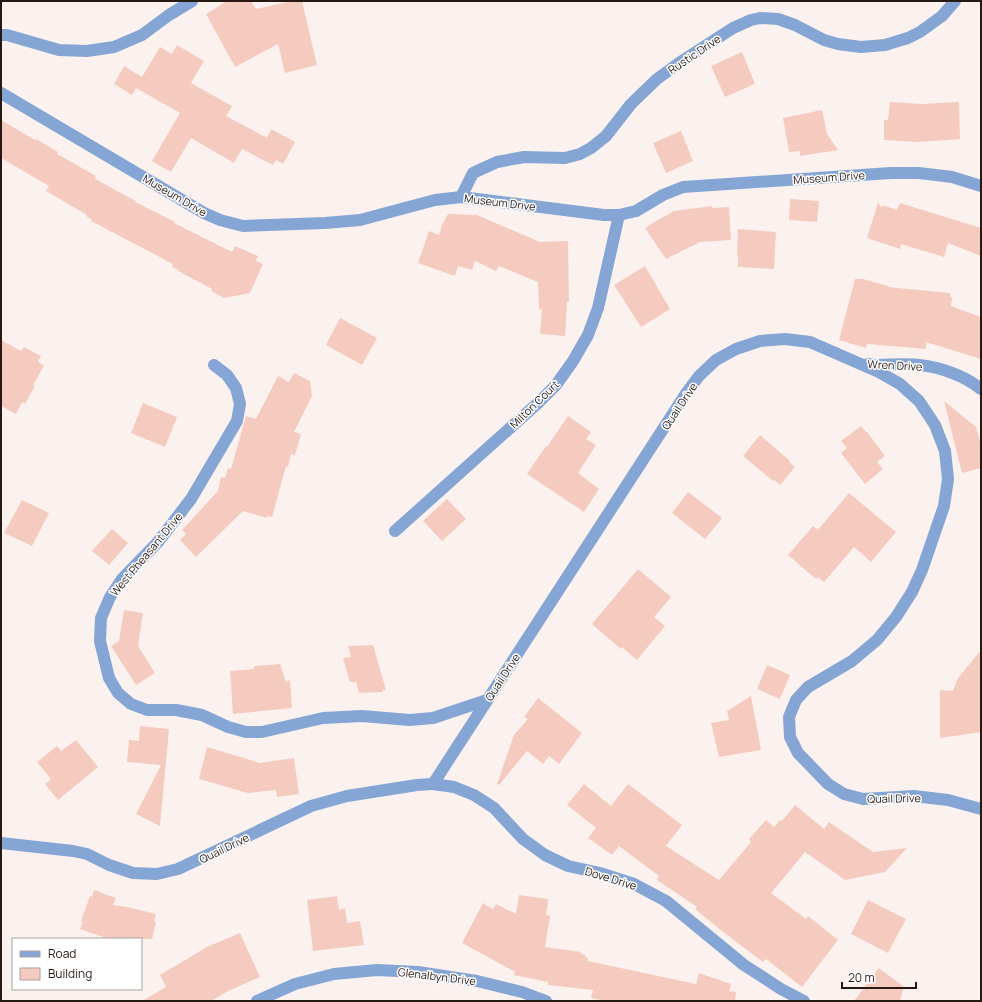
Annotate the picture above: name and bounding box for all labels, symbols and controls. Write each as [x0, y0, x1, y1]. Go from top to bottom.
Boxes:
street label: Rustic Drive [665, 31, 724, 77]
street label: Museum Drive [793, 167, 866, 187]
street label: Museum Drive [140, 171, 210, 220]
street label: Museum Drive [463, 190, 537, 214]
street label: Wren Drive [867, 356, 923, 374]
street label: Milton Court [506, 377, 562, 431]
street label: Quail Drive [658, 379, 701, 432]
street label: West Pheasant Drive [107, 509, 186, 599]
street label: Quail Drive [481, 650, 523, 704]
street label: Quail Drive [867, 790, 922, 806]
street label: Quail Drive [197, 829, 252, 867]
street label: Dove Drive [583, 863, 639, 893]
legend [12, 938, 142, 990]
text: Road [48, 945, 76, 962]
street label: Glenalbyn Drive [397, 964, 477, 988]
scale bar [842, 964, 916, 990]
text: Building [48, 965, 92, 982]
text: 20 m [848, 969, 875, 986]

